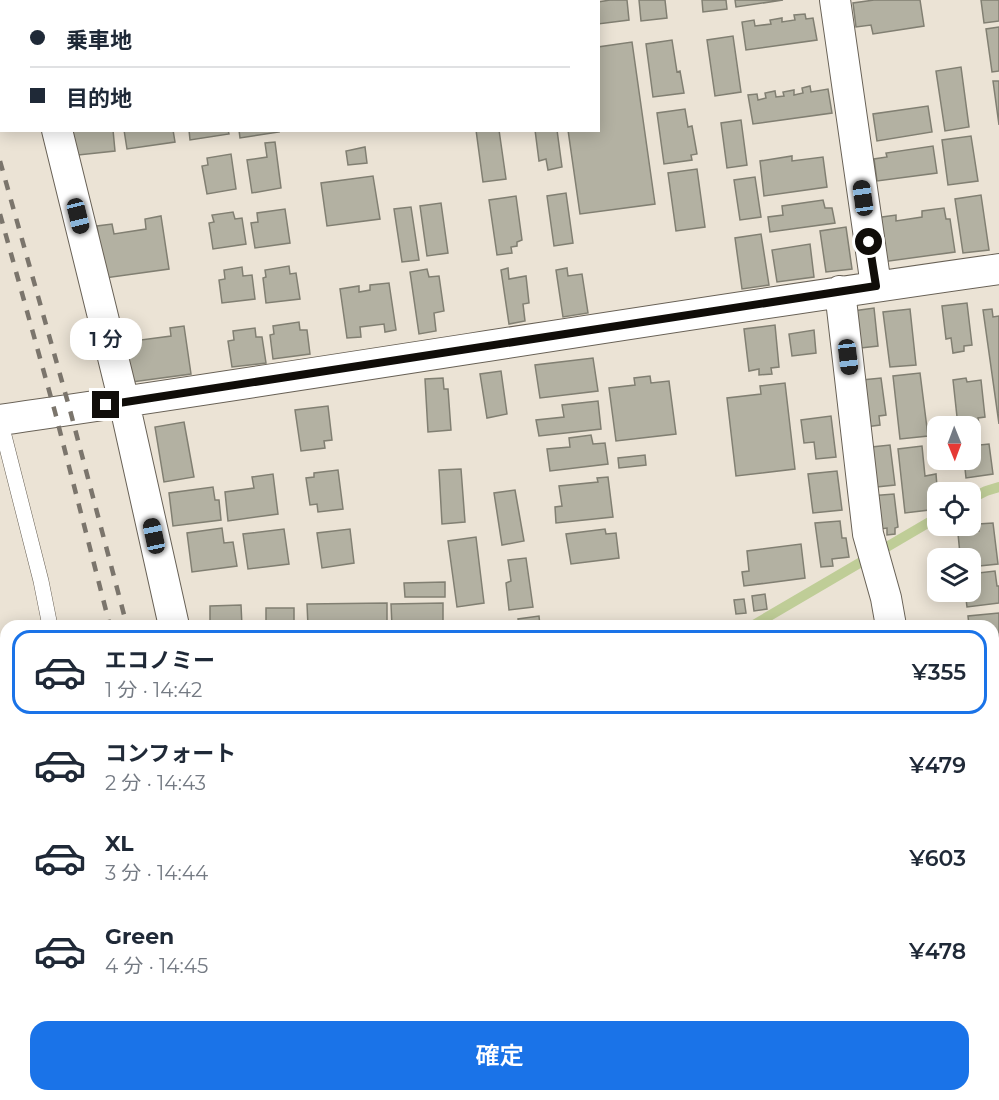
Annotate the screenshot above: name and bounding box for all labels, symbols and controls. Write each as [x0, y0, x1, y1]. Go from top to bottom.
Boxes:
text: 乗車地 [66, 27, 132, 54]
text: 目的地 [66, 85, 132, 112]
car [852, 179, 874, 217]
car [65, 196, 91, 236]
route start [855, 228, 882, 255]
callout: 1 分 [70, 318, 142, 360]
text: 1 分 [89, 327, 123, 351]
car [837, 338, 859, 376]
route end [92, 391, 119, 418]
north arrow [927, 416, 981, 470]
map controls [927, 416, 981, 602]
button: locate [927, 482, 981, 536]
car [141, 517, 167, 555]
button: layers [927, 548, 981, 602]
icon: car [33, 645, 87, 699]
text: エコノミー [105, 647, 215, 674]
text: ¥355 [912, 659, 966, 686]
text: 1 分 · 14:42 [105, 678, 202, 702]
icon: car [33, 738, 87, 792]
text: コンフォート [105, 740, 236, 767]
text: ¥479 [909, 752, 966, 779]
text: 2 分 · 14:43 [105, 771, 206, 795]
text: XL [105, 830, 134, 857]
icon: car [33, 831, 87, 885]
text: ¥603 [909, 845, 966, 872]
text: 3 分 · 14:44 [105, 861, 208, 885]
text: Green [105, 923, 174, 950]
icon: car [33, 924, 87, 978]
text: ¥478 [909, 938, 966, 965]
text: 4 分 · 14:45 [105, 954, 208, 978]
button: 確定 [30, 1021, 969, 1090]

